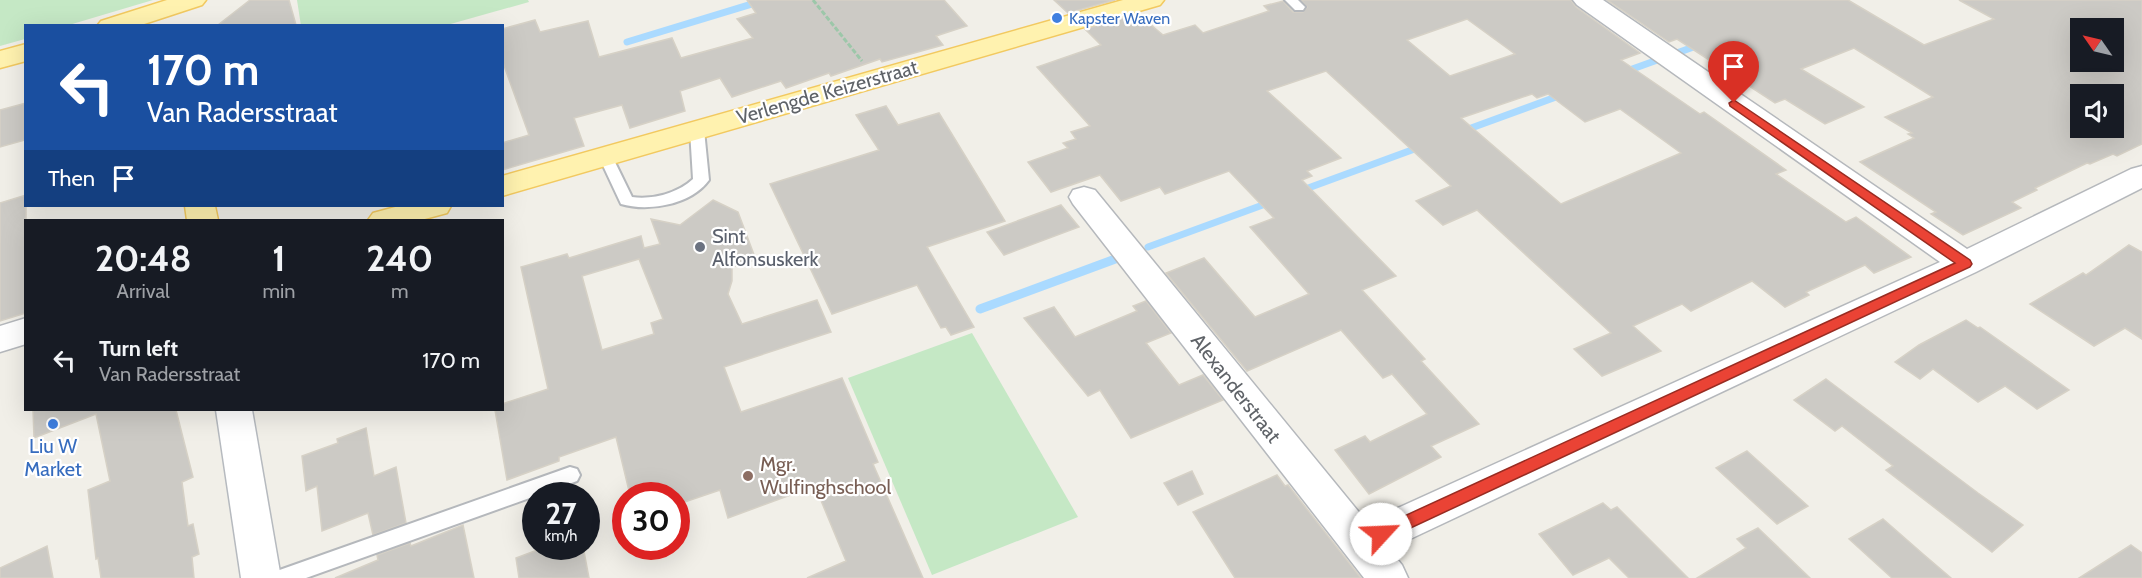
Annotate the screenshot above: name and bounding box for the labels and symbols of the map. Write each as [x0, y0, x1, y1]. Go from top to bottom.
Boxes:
place label: Kapster Waven [1069, 9, 1170, 28]
marker: Kapster Waven [1050, 11, 1064, 25]
north arrow [2070, 18, 2124, 72]
pin [1708, 41, 1759, 103]
street label: Verlengde Keizerstraat [734, 55, 921, 129]
place label: Sint Alfonsuskerk [712, 224, 819, 271]
marker: Sint Alfonsuskerk [693, 240, 707, 254]
street label: Alexanderstraat [1186, 329, 1286, 447]
marker: Liu W Market [46, 417, 60, 431]
place label: Liu W Market [24, 434, 82, 481]
place label: Mgr. Wulfinghschool [760, 452, 892, 499]
marker: Mgr. Wulfinghschool [741, 469, 755, 483]
speed limit sign: 30 [612, 482, 690, 560]
position arrow [1349, 502, 1413, 566]

